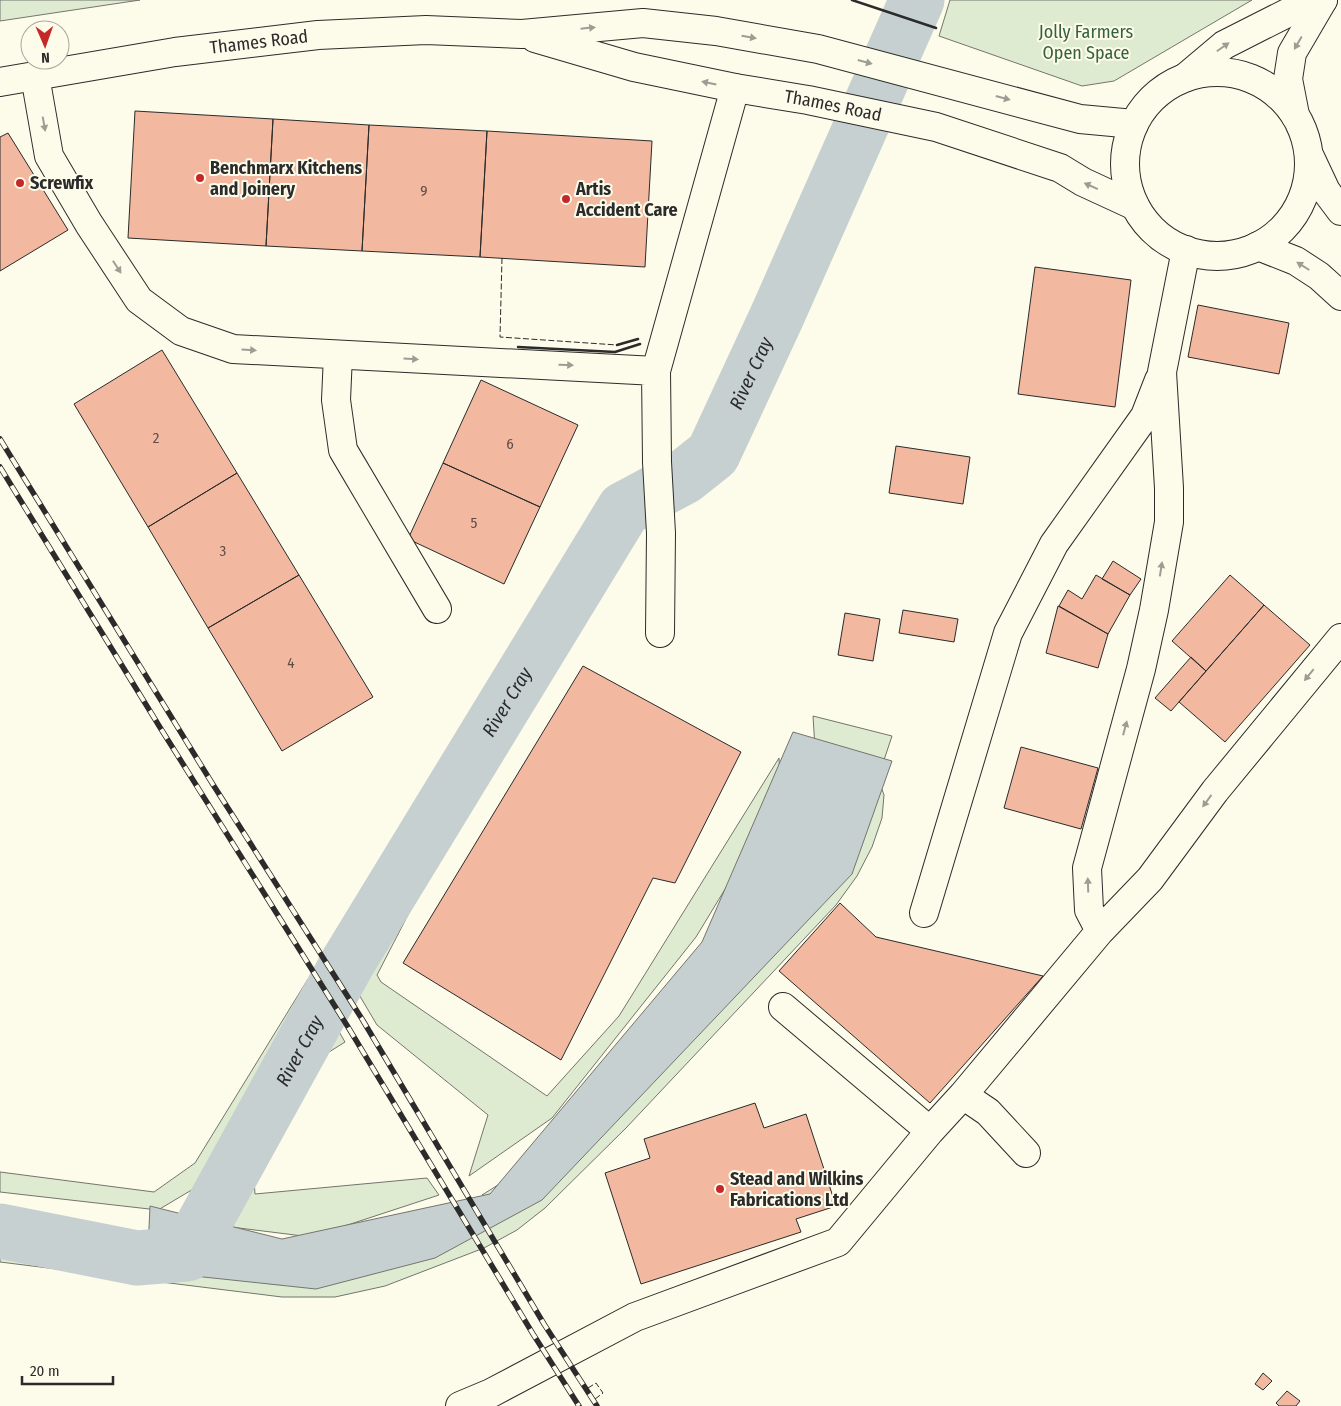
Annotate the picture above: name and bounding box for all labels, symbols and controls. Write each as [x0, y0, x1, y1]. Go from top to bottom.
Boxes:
north arrow [20, 20, 70, 70]
park label: Jolly Farmers Open Space [1039, 21, 1133, 64]
one-way arrow [580, 24, 596, 32]
street label: Thames Road [209, 25, 309, 59]
one-way arrow [741, 34, 757, 42]
one-way arrow [1294, 36, 1303, 49]
one-way arrow [1216, 42, 1230, 52]
text: N [41, 49, 50, 66]
one-way arrow [857, 58, 872, 66]
one-way arrow [700, 78, 716, 86]
street label: Thames Road [783, 85, 884, 126]
one-way arrow [996, 95, 1011, 103]
one-way arrow [40, 117, 48, 133]
place label: Benchmarx Kitchens and Joinery [210, 157, 362, 200]
place label: Screwfix [30, 172, 94, 194]
marker: Benchmarx Kitchens and Joinery [194, 172, 206, 184]
marker: Screwfix [14, 177, 26, 189]
place label: Artis Accident Care [575, 178, 678, 221]
one-way arrow [1084, 181, 1098, 189]
house number: 9 [420, 182, 428, 200]
marker: Artis Accident Care [560, 193, 572, 205]
one-way arrow [113, 260, 122, 274]
one-way arrow [1296, 261, 1310, 270]
water label: River Cray [724, 333, 777, 413]
one-way arrow [241, 346, 257, 354]
one-way arrow [403, 355, 419, 363]
one-way arrow [558, 362, 574, 370]
house number: 2 [153, 429, 160, 447]
house number: 6 [506, 435, 514, 453]
house number: 5 [471, 514, 478, 532]
house number: 3 [220, 542, 227, 560]
one-way arrow [1157, 561, 1165, 577]
house number: 4 [287, 654, 295, 672]
water label: River Cray [477, 662, 537, 741]
one-way arrow [1304, 668, 1315, 681]
one-way arrow [1122, 720, 1130, 735]
one-way arrow [1202, 794, 1212, 808]
one-way arrow [1084, 877, 1092, 893]
water label: River Cray [270, 1011, 328, 1090]
place label: Stead and Wilkins Fabrications Ltd [730, 1168, 863, 1211]
marker: Stead and Wilkins Fabrications Ltd [714, 1183, 726, 1195]
scale bar [22, 1354, 114, 1386]
text: 20 m [30, 1362, 60, 1380]

